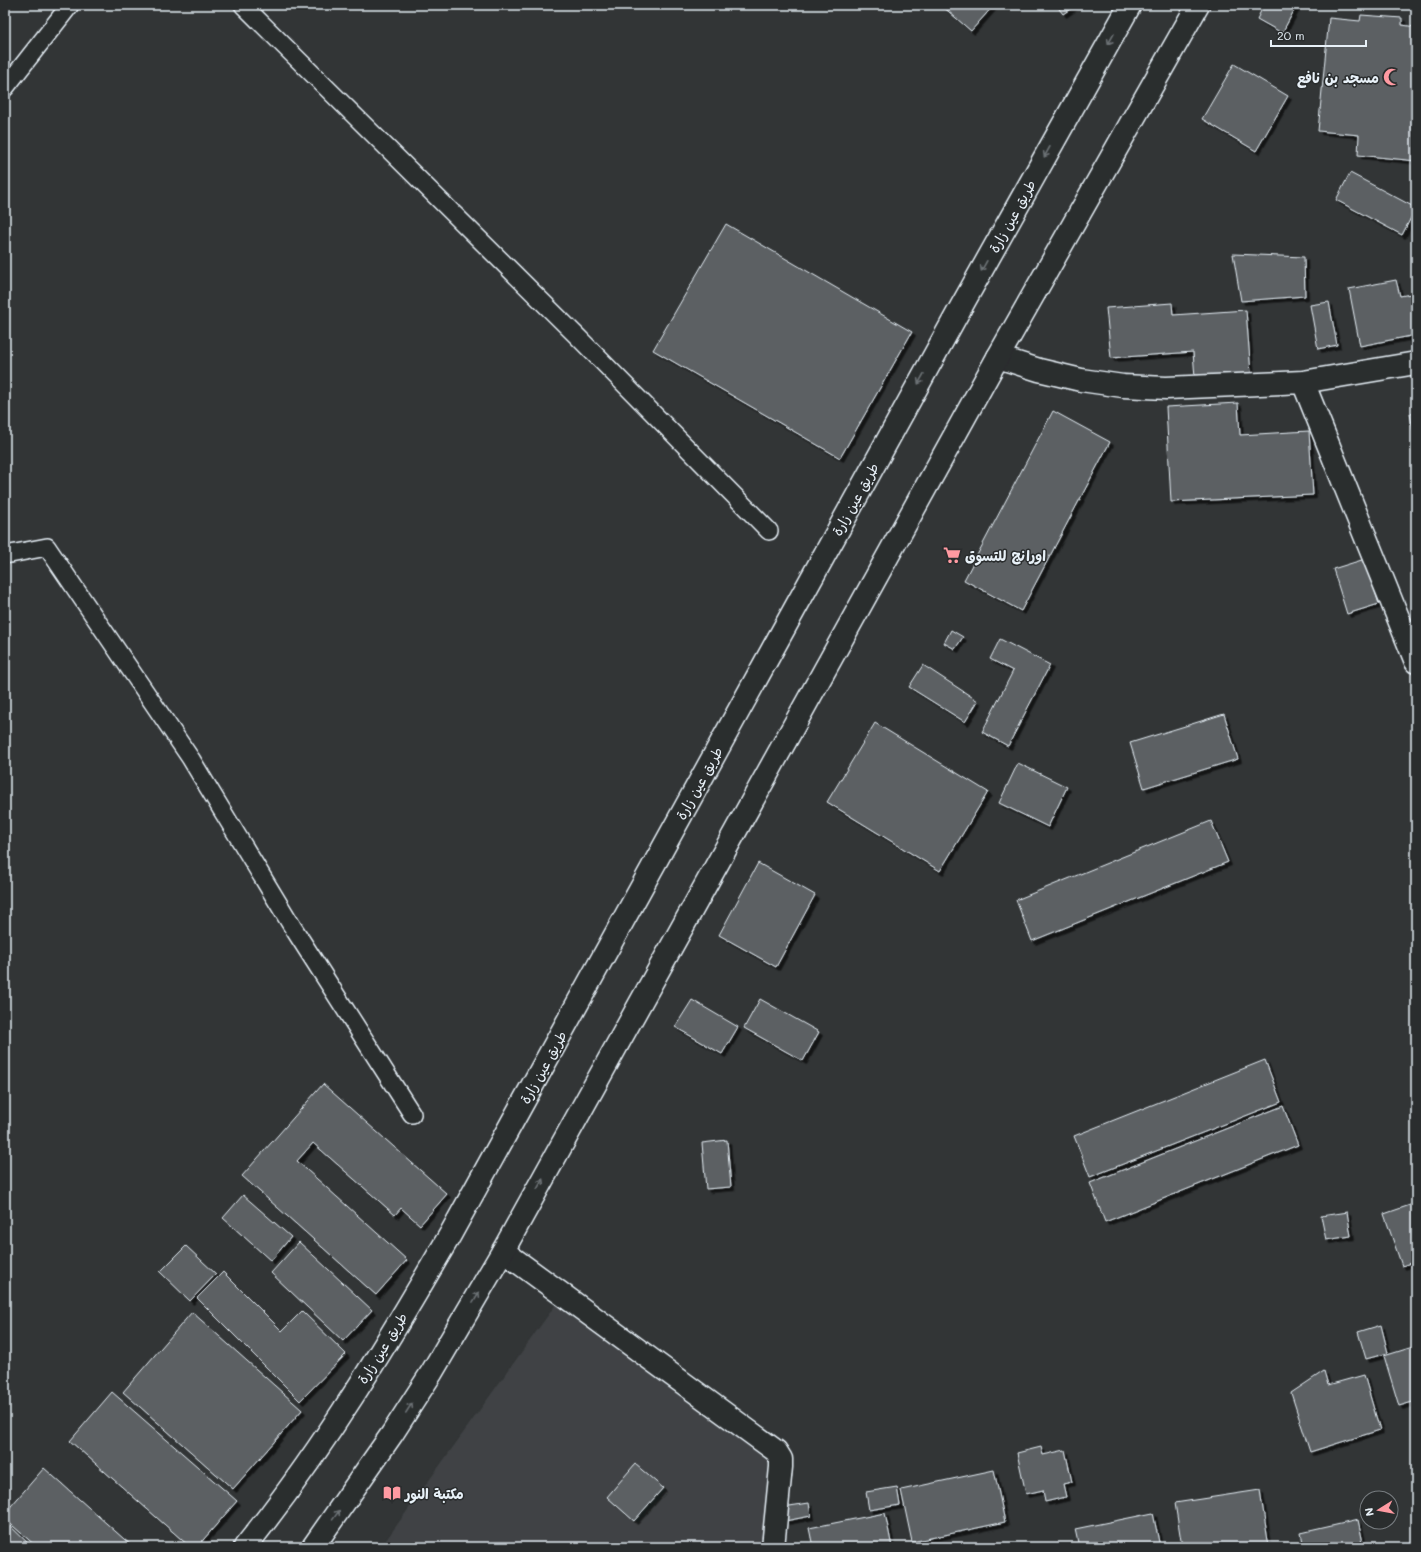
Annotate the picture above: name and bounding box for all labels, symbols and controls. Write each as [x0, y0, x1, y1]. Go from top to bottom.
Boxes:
scale bar [1271, 22, 1366, 48]
text: 20 m [1277, 27, 1305, 43]
one-way arrow [1107, 33, 1114, 45]
mosque icon: مسجد بن نافع [1382, 67, 1402, 87]
place label: مسجد بن نافع [1297, 68, 1379, 88]
one-way arrow [1043, 146, 1051, 158]
street label: طريق عين زارة [984, 176, 1040, 256]
one-way arrow [979, 260, 987, 272]
one-way arrow [916, 373, 924, 385]
street label: طريق عين زارة [827, 459, 883, 539]
supermarket icon: اورانج للتسوق [942, 545, 962, 565]
place label: اورانج للتسوق [965, 546, 1046, 566]
street label: طريق عين زارة [671, 743, 727, 823]
street label: طريق عين زارة [515, 1027, 571, 1107]
one-way arrow [537, 1178, 545, 1190]
one-way arrow [473, 1291, 481, 1303]
street label: طريق عين زارة [353, 1309, 411, 1387]
one-way arrow [405, 1402, 413, 1414]
library icon: مكتبة النور [382, 1483, 402, 1503]
place label: مكتبة النور [403, 1484, 464, 1504]
north arrow [1359, 1490, 1399, 1530]
text: N [1361, 1506, 1377, 1518]
one-way arrow [331, 1510, 340, 1521]

